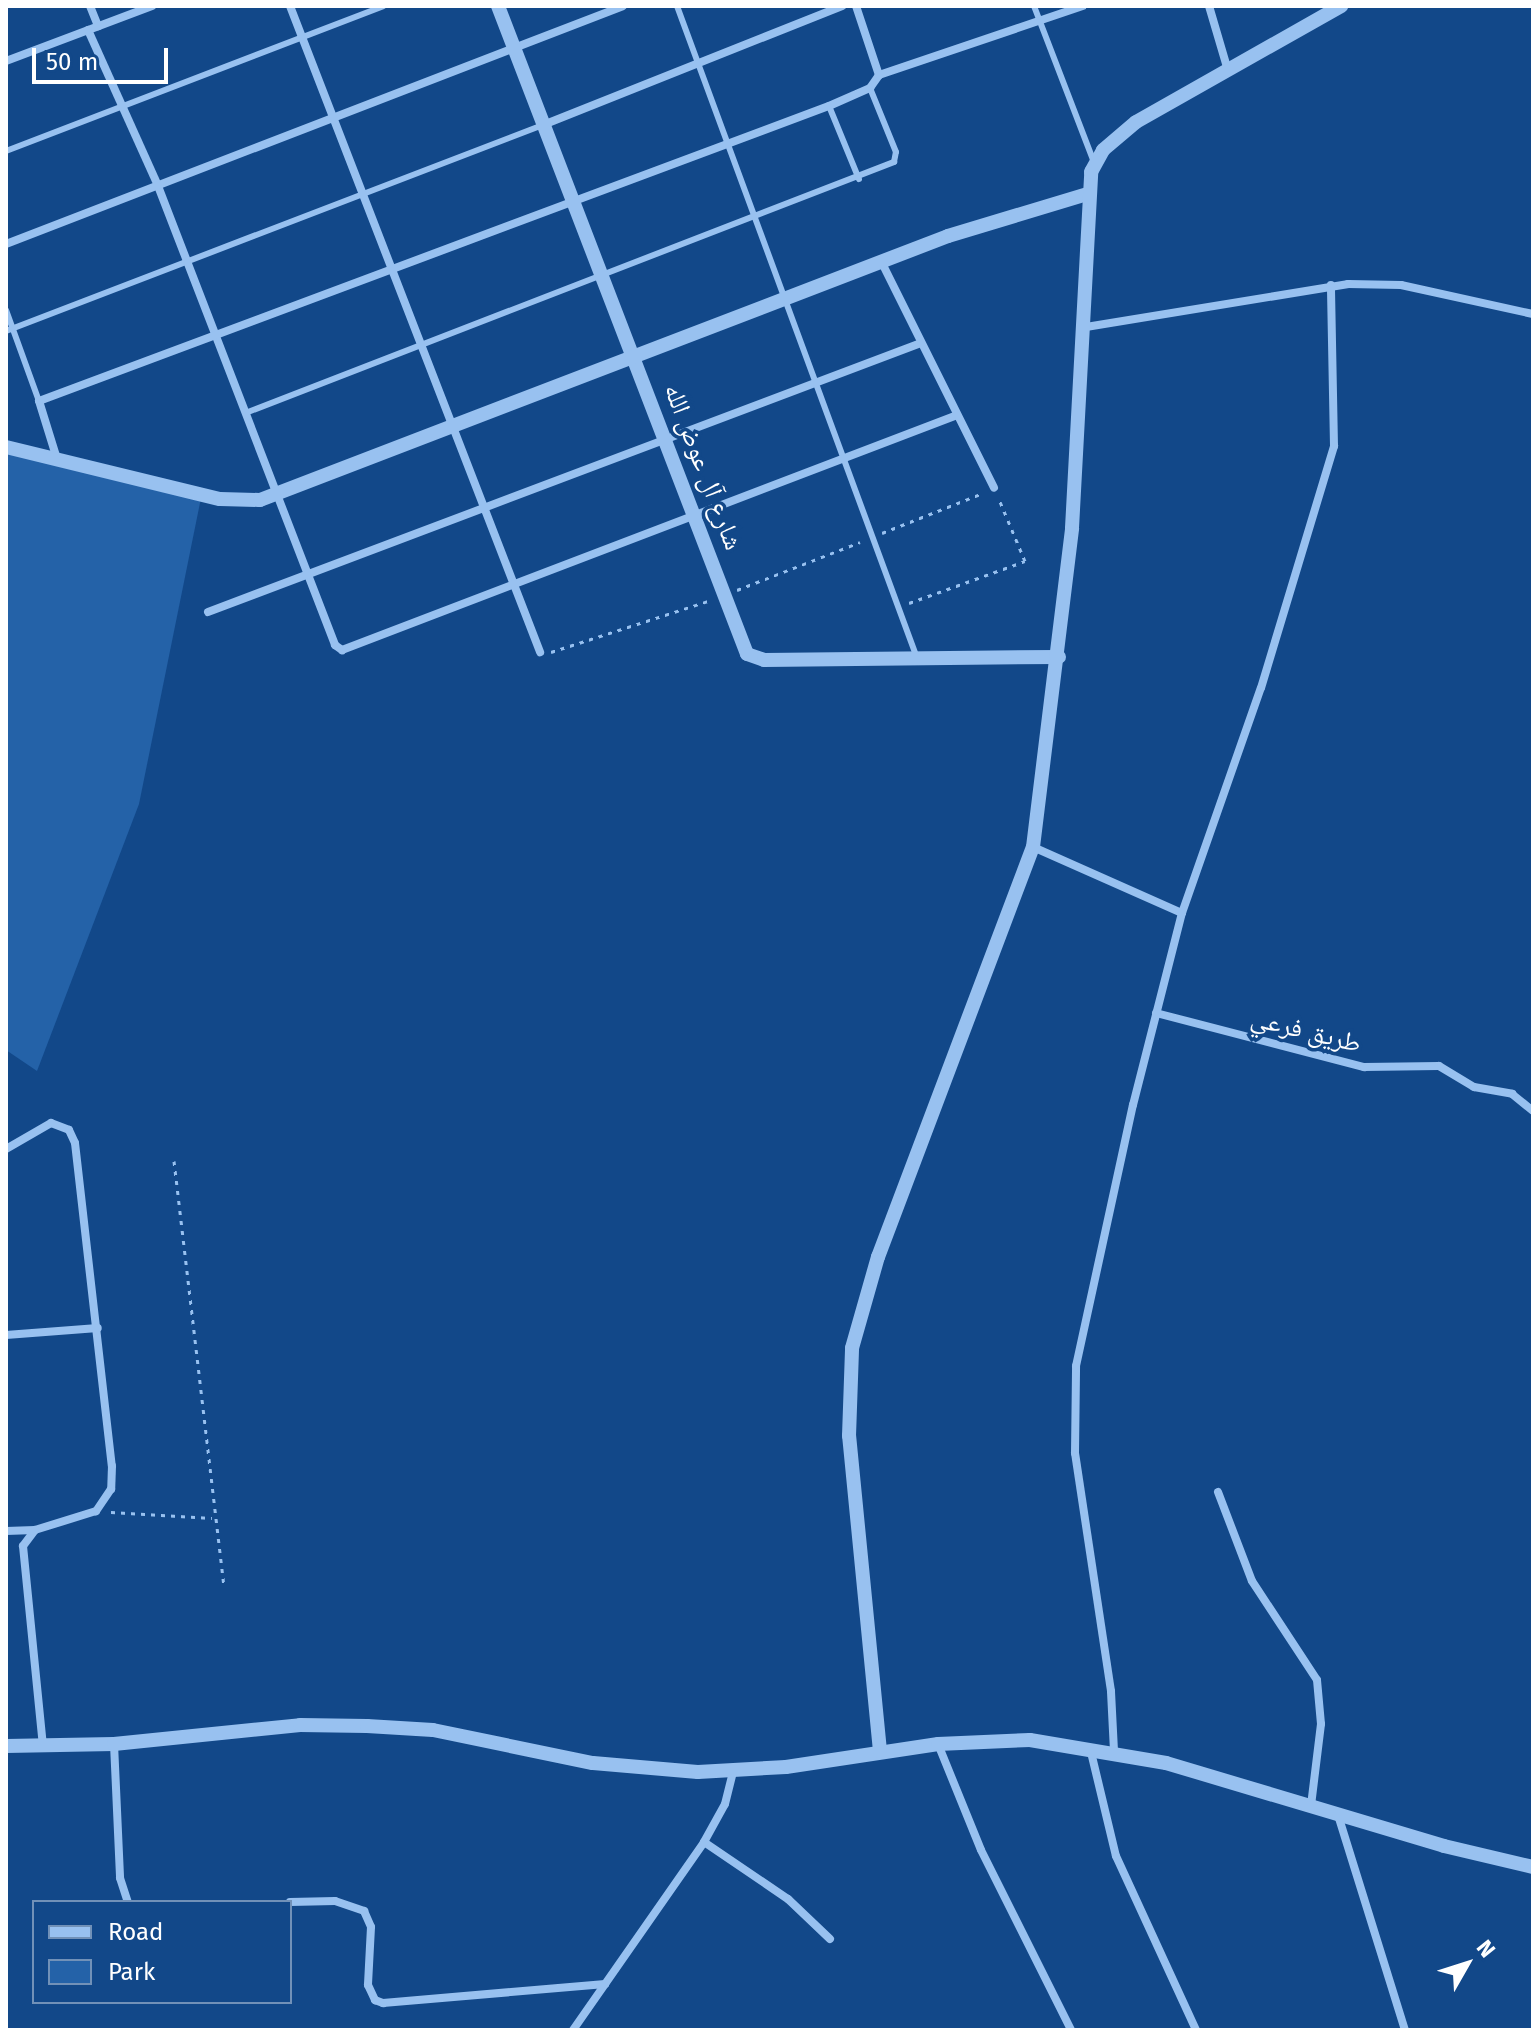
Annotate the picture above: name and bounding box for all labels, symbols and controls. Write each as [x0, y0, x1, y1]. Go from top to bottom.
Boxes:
scale bar [36, 32, 172, 82]
text: 50 m [46, 48, 98, 76]
street label: شارع آل عوض الله [657, 380, 749, 554]
street label: طريق فرعي [1248, 1002, 1364, 1060]
legend [32, 1900, 292, 2004]
text: Road [108, 1918, 163, 1946]
north arrow [1427, 1924, 1507, 2004]
text: N [1471, 1934, 1501, 1963]
text: Park [108, 1958, 155, 1986]

